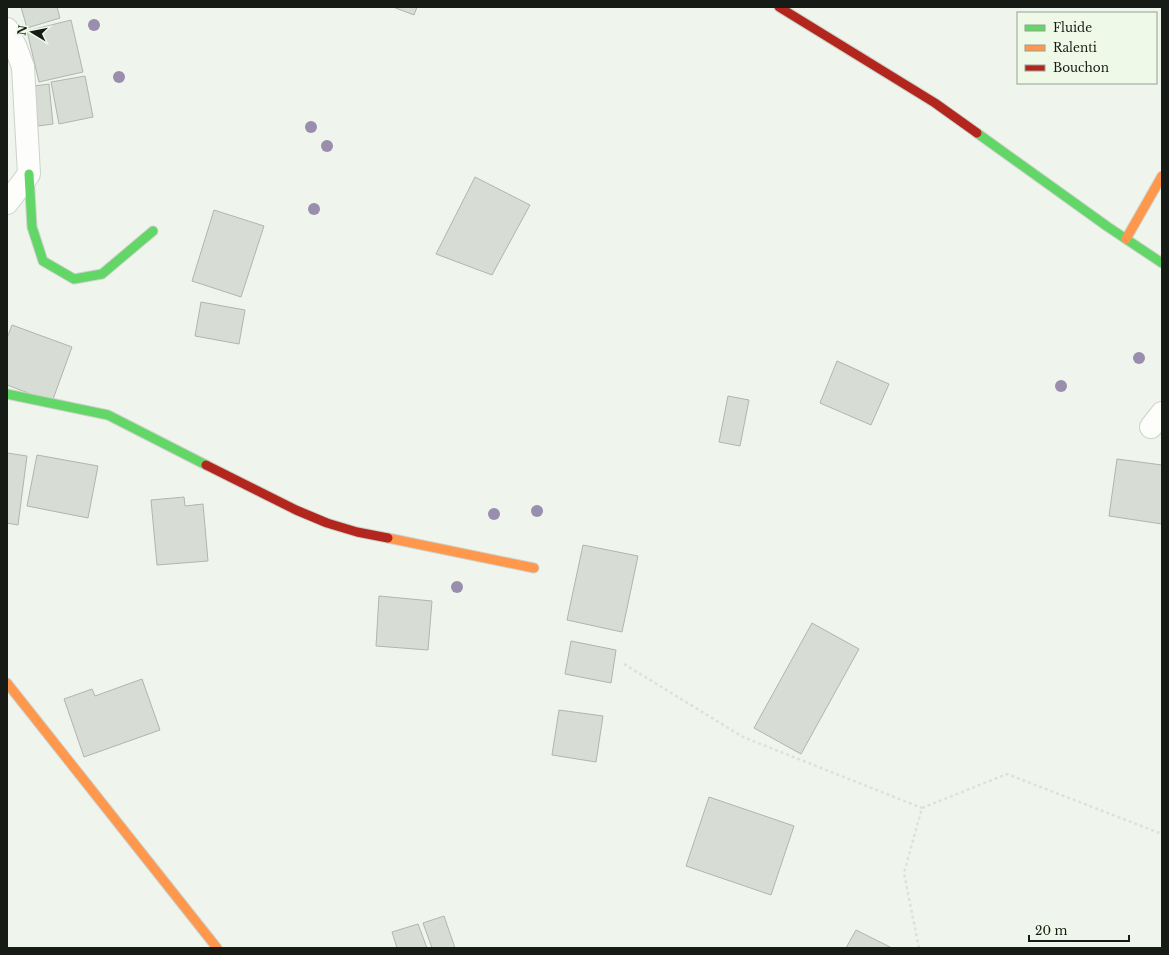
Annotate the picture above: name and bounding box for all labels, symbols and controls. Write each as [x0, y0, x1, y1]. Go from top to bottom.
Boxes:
north arrow [12, 12, 52, 52]
legend [1017, 12, 1157, 84]
text: Fluide [1053, 20, 1092, 35]
text: N [14, 23, 30, 37]
text: Ralenti [1053, 40, 1097, 55]
text: Bouchon [1053, 60, 1109, 75]
scale bar [1029, 917, 1129, 943]
text: 20 m [1035, 923, 1067, 938]

